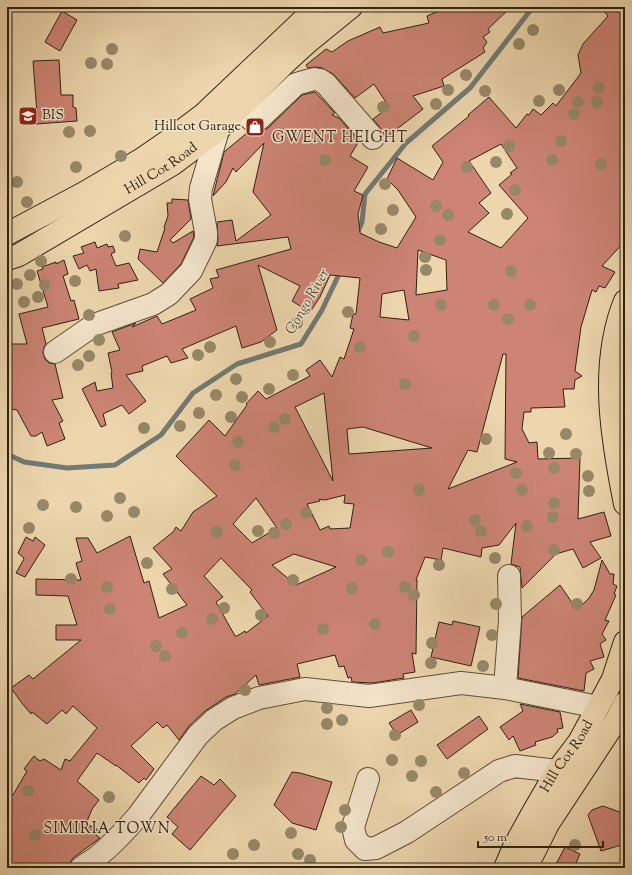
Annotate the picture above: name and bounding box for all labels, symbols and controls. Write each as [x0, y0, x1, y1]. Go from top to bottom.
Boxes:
school or university icon: BIS [17, 105, 39, 127]
place label: BIS [42, 106, 64, 126]
shop icon: Hillcot Garage [244, 116, 266, 138]
place label: Hillcot Garage [154, 117, 241, 137]
district label: GWENT HEIGHT [272, 128, 408, 149]
street label: Hill Cot Road [121, 138, 202, 200]
water label: Congo River [281, 265, 336, 339]
street label: Hill Cot Road [536, 717, 599, 797]
district label: SIMIRIA TOWN [43, 819, 171, 840]
scale bar [478, 823, 603, 849]
text: 50 m [483, 829, 507, 847]

